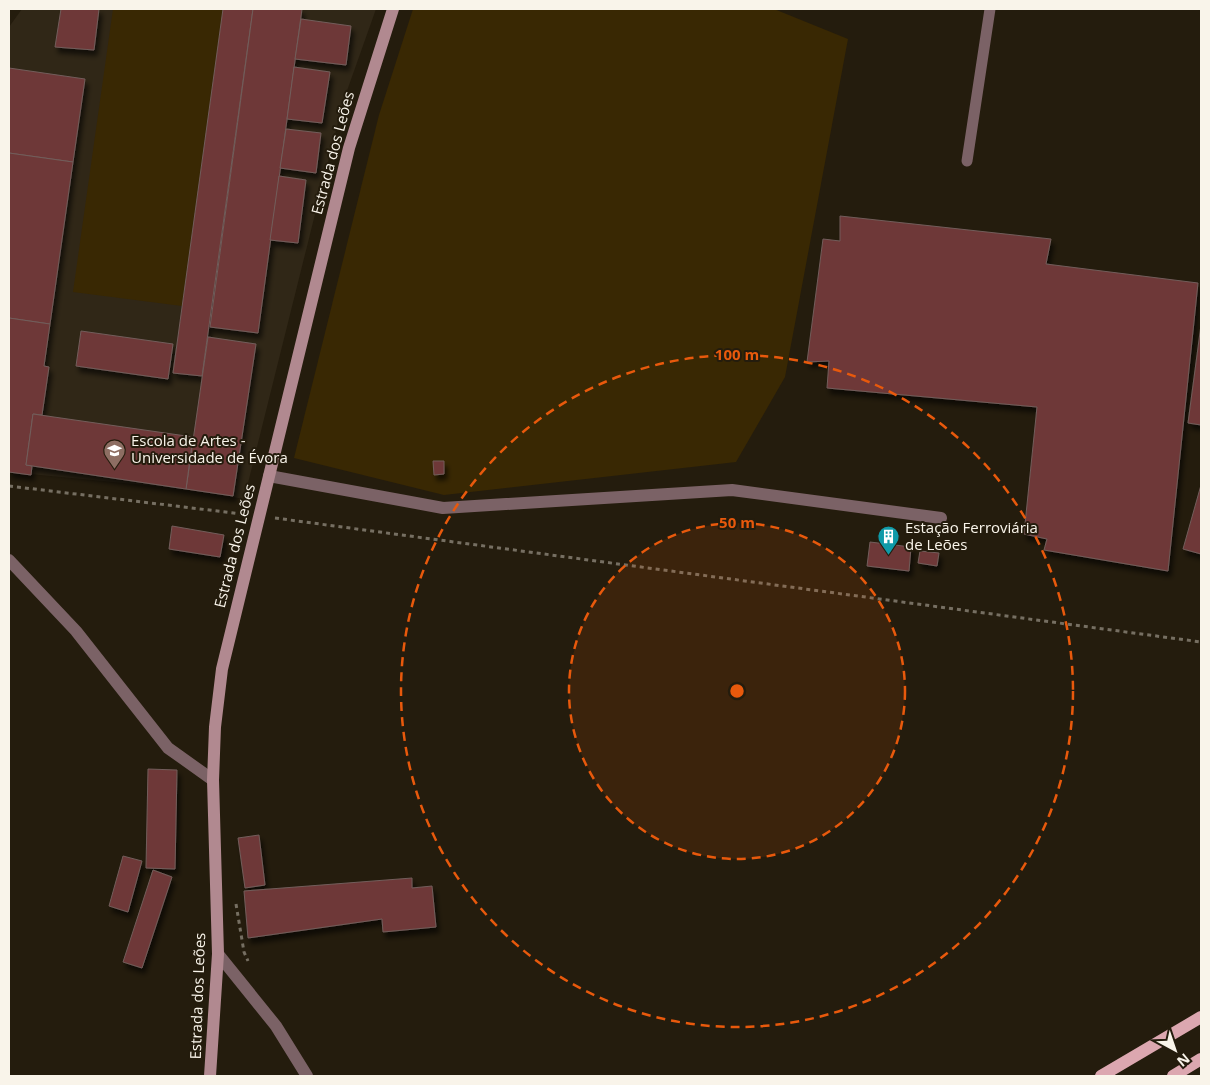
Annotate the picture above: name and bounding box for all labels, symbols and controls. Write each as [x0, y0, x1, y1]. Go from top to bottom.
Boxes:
street label: Estrada dos Leões [306, 89, 358, 217]
text: 100 m [715, 344, 759, 364]
place label: Escola de Artes - Universidade de Évora [131, 430, 288, 467]
school or university icon: Escola de Artes - Universidade de Évora [103, 438, 127, 469]
street label: Estrada dos Leões [209, 482, 259, 610]
text: 50 m [719, 512, 755, 532]
place label: Estação Ferroviária de Leões [905, 517, 1038, 554]
building icon: Estação Ferroviária de Leões [877, 525, 901, 556]
centre of rings [728, 682, 746, 700]
street label: Estrada dos Leões [185, 932, 209, 1060]
north arrow [1150, 1025, 1200, 1075]
text: N [1173, 1049, 1194, 1071]

